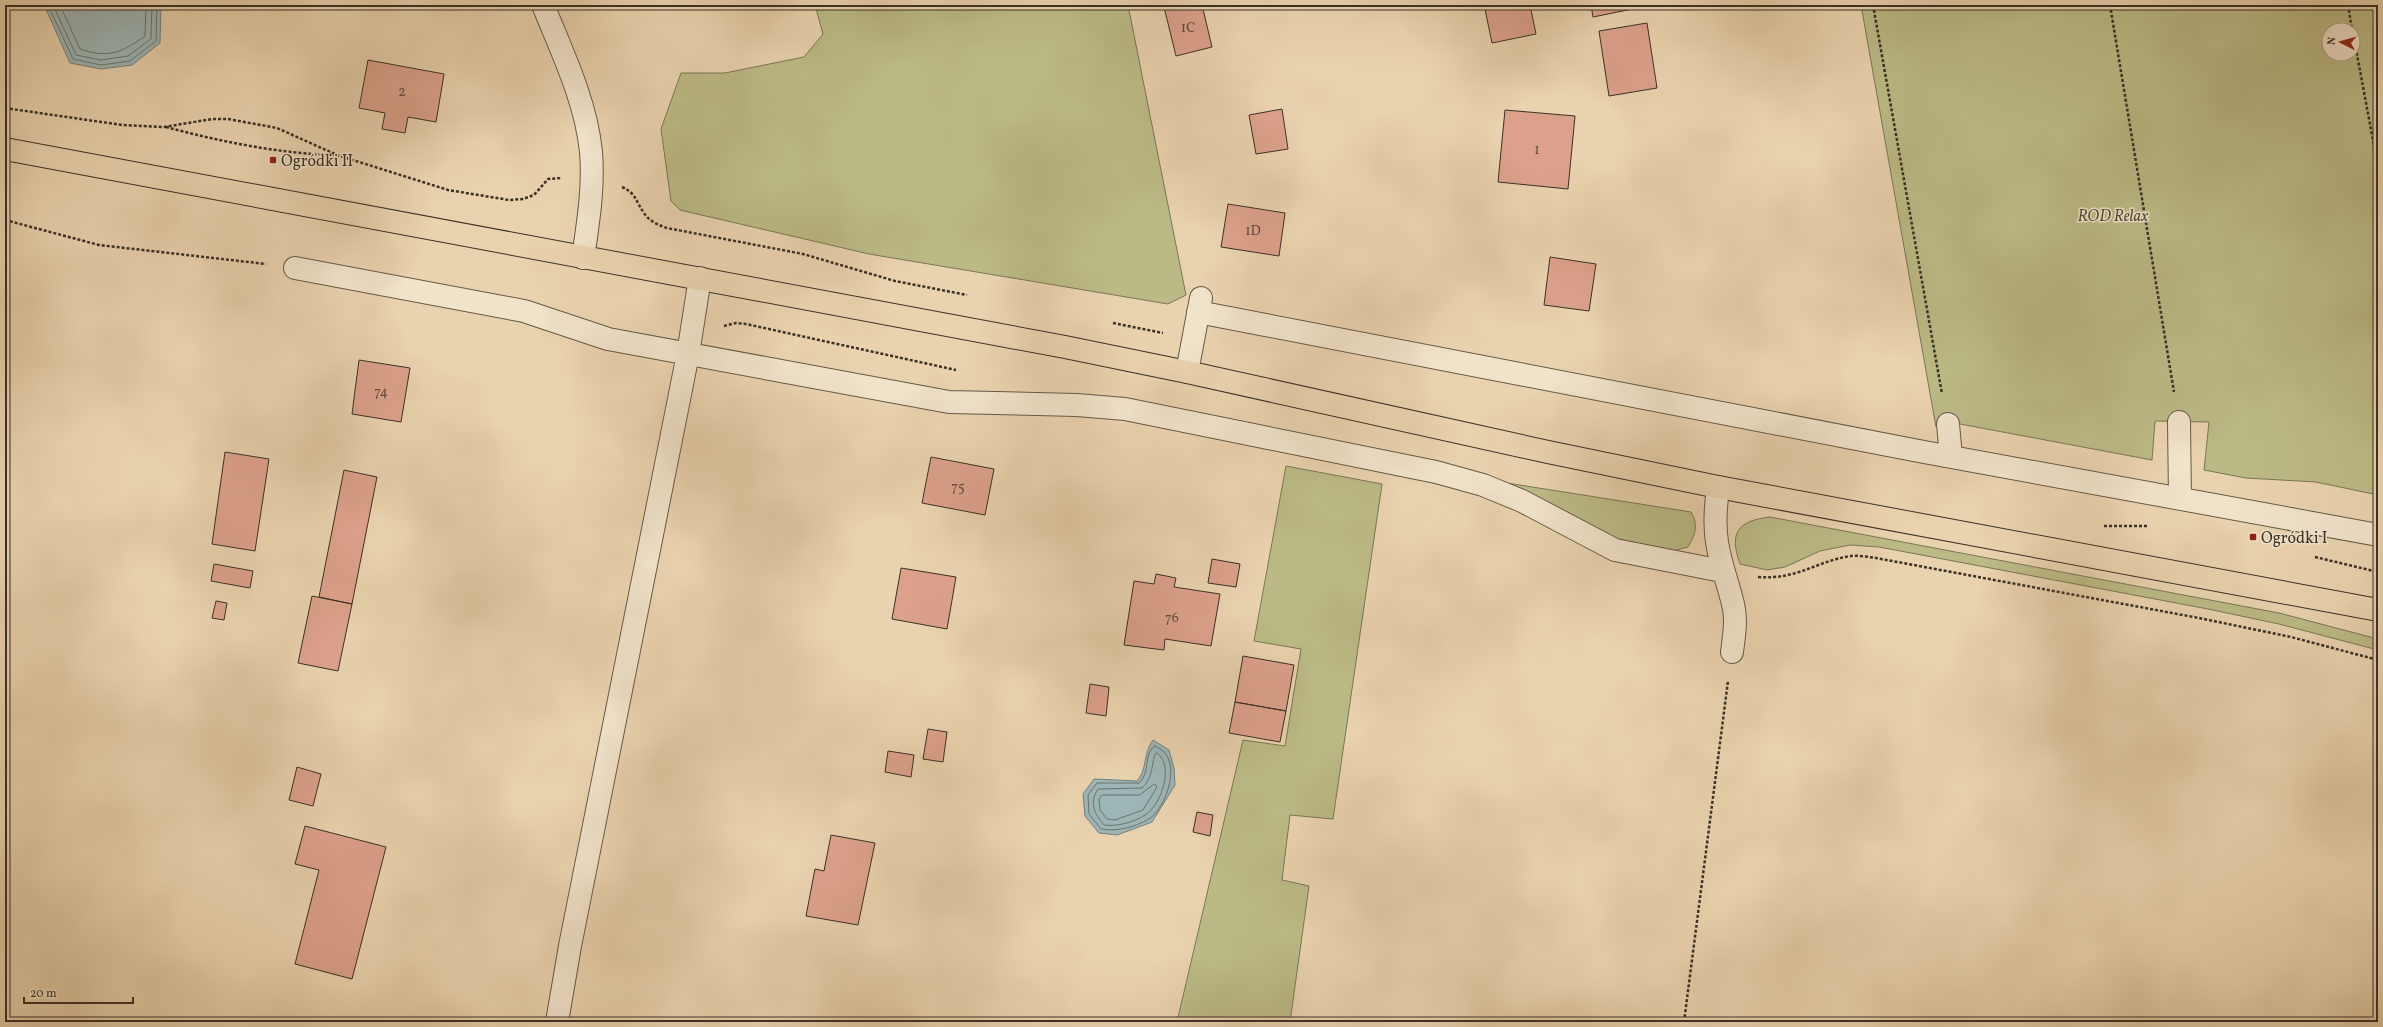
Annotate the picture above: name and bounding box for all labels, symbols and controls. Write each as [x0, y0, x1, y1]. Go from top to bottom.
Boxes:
house number: 1C [1181, 19, 1195, 38]
north arrow [2321, 22, 2361, 62]
text: N [2325, 36, 2340, 46]
house number: 2 [398, 83, 406, 102]
house number: 1 [1534, 141, 1540, 160]
place label: Ogródki II [281, 151, 353, 173]
marker: Ogródki II [268, 155, 278, 165]
park label: ROD Relax [2077, 206, 2149, 228]
house number: 1D [1245, 222, 1261, 241]
house number: 74 [374, 383, 388, 402]
house number: 75 [951, 478, 965, 497]
place label: Ogródki I [2261, 528, 2328, 550]
marker: Ogródki I [2248, 532, 2258, 542]
house number: 76 [1165, 609, 1179, 628]
scale bar [24, 979, 133, 1005]
text: 20 m [30, 986, 57, 1002]

